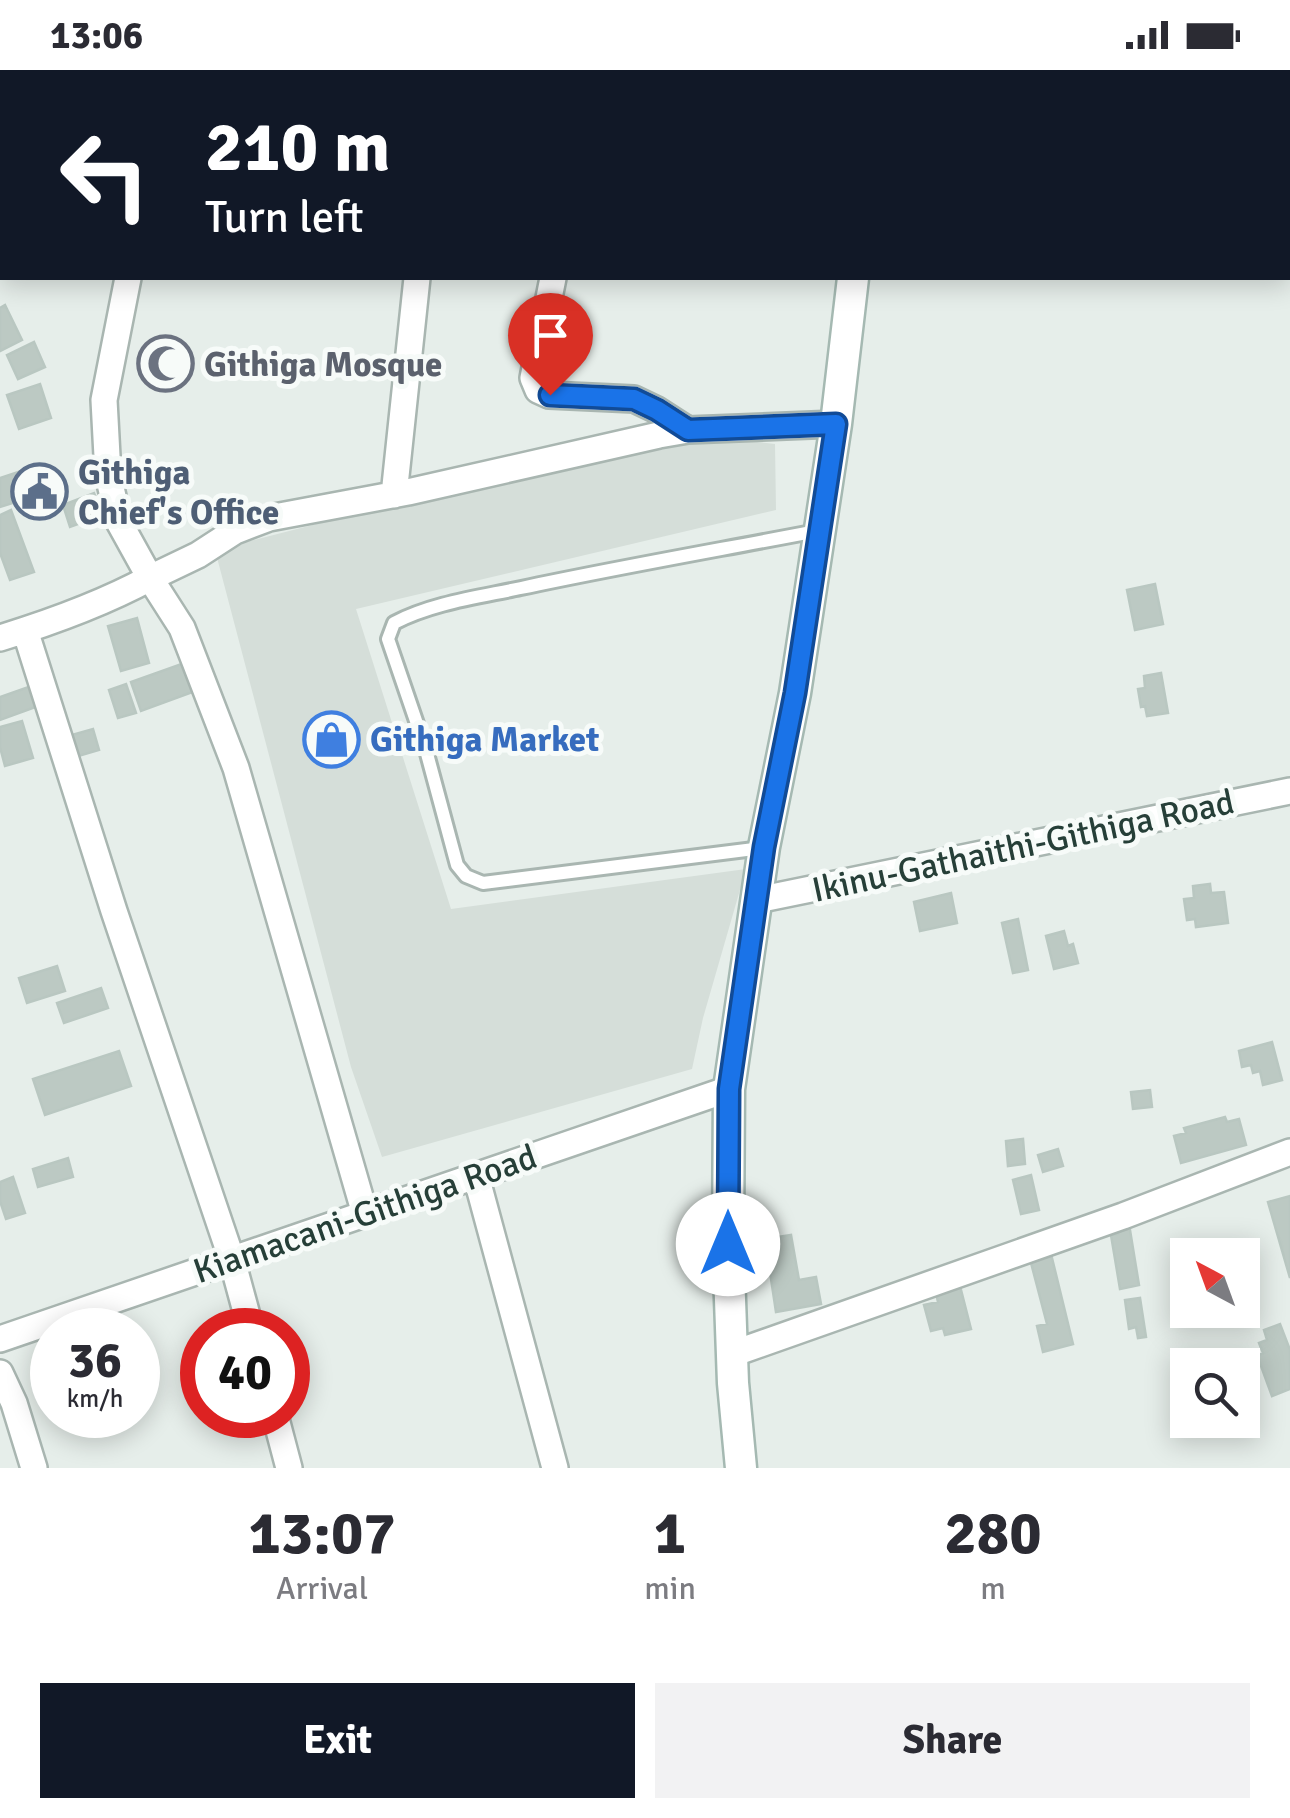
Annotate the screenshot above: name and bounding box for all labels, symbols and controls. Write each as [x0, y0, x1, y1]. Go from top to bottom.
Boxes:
text: 13:06 [50, 12, 143, 59]
text: 210 m [205, 104, 390, 190]
icon: left [40, 110, 170, 240]
text: Turn left [205, 190, 364, 245]
pin [508, 293, 593, 396]
icon: arrive [523, 308, 578, 363]
mosque icon: Githiga Mosque [135, 334, 195, 394]
place label: Githiga Mosque [204, 343, 442, 386]
place label: Githiga Chief's Office [78, 451, 279, 534]
public building icon: Githiga Chief's Office [9, 462, 69, 522]
shop icon: Githiga Market [301, 709, 361, 769]
place label: Githiga Market [370, 718, 599, 761]
street label: Ikinu-Gathaithi-Githiga Road [808, 780, 1238, 912]
street label: Kiamacani-Githiga Road [188, 1135, 542, 1293]
position arrow [676, 1192, 780, 1296]
north arrow [1170, 1238, 1260, 1328]
map controls [1170, 1238, 1260, 1438]
speed limit sign: 40 [180, 1308, 310, 1438]
text: 36 [68, 1330, 122, 1392]
button: search [1170, 1348, 1260, 1438]
text: km/h [67, 1383, 123, 1414]
text: 13:07 [248, 1497, 396, 1571]
text: 1 [654, 1497, 686, 1571]
text: 280 [944, 1497, 1042, 1571]
text: Arrival [276, 1569, 368, 1608]
text: min [644, 1569, 696, 1608]
text: m [980, 1569, 1006, 1608]
button: Exit [40, 1683, 635, 1798]
button: Share [655, 1683, 1250, 1798]

